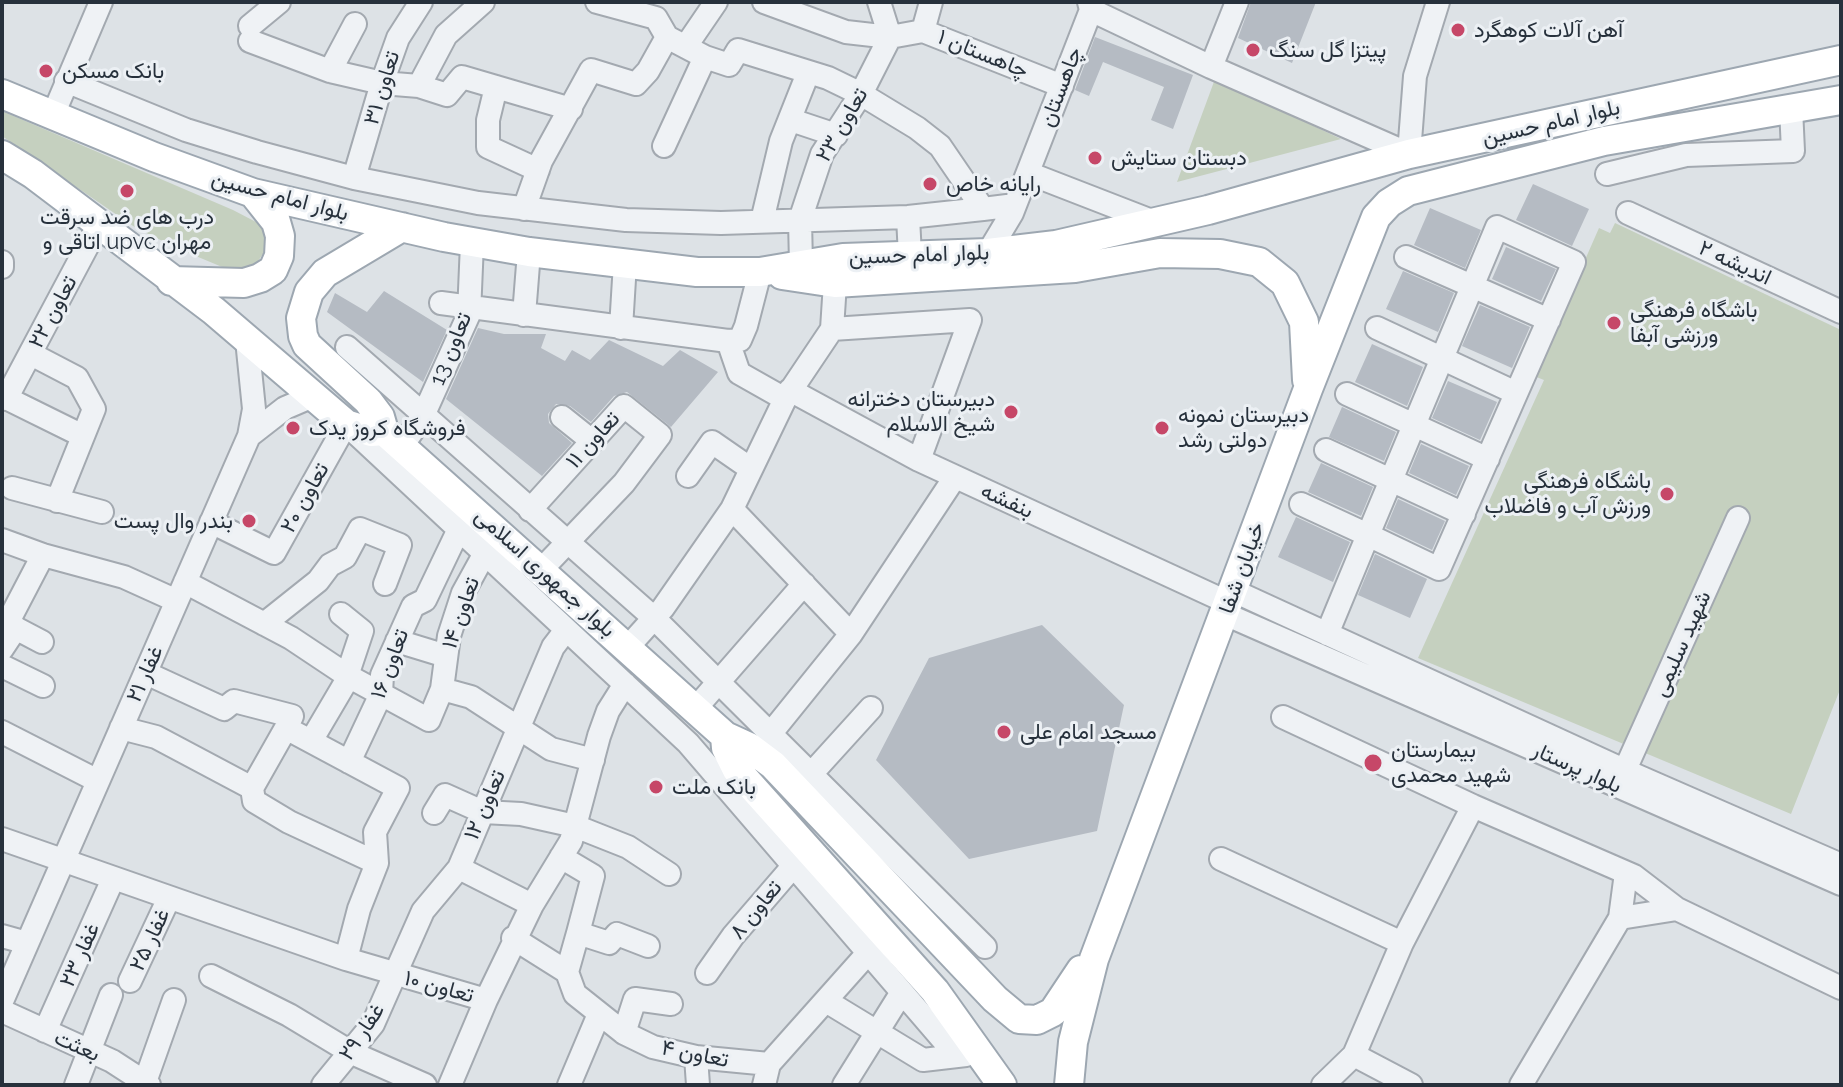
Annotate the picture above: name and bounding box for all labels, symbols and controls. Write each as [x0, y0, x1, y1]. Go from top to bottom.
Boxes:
place label: آهن آلات کوهگرد [1474, 17, 1623, 43]
marker: آهن آلات کوهگرد [1449, 21, 1467, 39]
street label: چاهستان ۱ [934, 24, 1032, 84]
place label: پیتزا گل سنگ [1269, 37, 1386, 63]
marker: پیتزا گل سنگ [1244, 41, 1262, 59]
street label: چاهستان [1034, 43, 1088, 131]
street label: تعاون ۳۱ [358, 48, 406, 128]
place label: بانک مسکن [62, 58, 164, 84]
marker: بانک مسکن [37, 62, 55, 80]
street label: تعاون ۲۳ [810, 83, 874, 167]
street label: بلوار امام حسین [1479, 94, 1623, 152]
place label: دبستان ستایش [1111, 145, 1247, 171]
marker: دبستان ستایش [1086, 149, 1104, 167]
street label: بلوار امام حسین [209, 165, 351, 227]
place label: رایانه خاص [946, 171, 1041, 197]
marker: رایانه خاص [921, 175, 939, 193]
marker: درب های ضد سرقت اتاقی و upvc مهران [118, 182, 136, 200]
place label: درب های ضد سرقت اتاقی و upvc مهران [40, 204, 214, 256]
street label: اندیشه ۲ [1695, 235, 1775, 291]
street label: بلوار امام حسین [848, 239, 990, 271]
street label: تعاون ۲۲ [23, 271, 83, 353]
place label: باشگاه فرهنگی ورزشی آبفا [1630, 297, 1757, 348]
street label: تعاون 13 [424, 309, 478, 389]
marker: باشگاه فرهنگی ورزشی آبفا [1605, 314, 1623, 332]
place label: دبیرستان دخترانه شیخ الاسلام [848, 386, 995, 438]
place label: دبیرستان نمونه دولتی رشد [1178, 402, 1309, 454]
marker: دبیرستان دخترانه شیخ الاسلام [1002, 403, 1020, 421]
street label: تعاون ۱۱ [560, 406, 626, 474]
place label: فروشگاه کروز یدک [309, 415, 466, 441]
marker: فروشگاه کروز یدک [284, 419, 302, 437]
marker: دبیرستان نمونه دولتی رشد [1153, 419, 1171, 437]
street label: تعاون ۲۰ [275, 458, 335, 538]
place label: باشگاه فرهنگی ورزش آب و فاضلاب [1485, 468, 1651, 520]
street label: بنفشه [977, 477, 1037, 525]
marker: باشگاه فرهنگی ورزش آب و فاضلاب [1658, 485, 1676, 503]
street label: بلوار جمهوری اسلامی [469, 503, 621, 643]
place label: بندر وال پست [114, 508, 233, 534]
marker: بندر وال پست [240, 512, 258, 530]
street label: خیابان شفا [1213, 519, 1271, 617]
street label: تعاون ۱۴ [436, 574, 486, 652]
street label: شهید سلیمی [1647, 587, 1717, 701]
street label: تعاون ۱۶ [365, 625, 415, 703]
street label: غفار ۲۱ [121, 642, 169, 706]
place label: مسجد امام علی [1020, 719, 1157, 745]
marker: مسجد امام علی [995, 723, 1013, 741]
place label: بیمارستان شهید محمدی [1391, 737, 1511, 788]
street label: بلوار پرستار [1528, 737, 1626, 799]
marker: بیمارستان شهید محمدی [1362, 752, 1384, 774]
street label: تعاون ۱۲ [459, 766, 511, 844]
place label: بانک ملت [672, 774, 756, 800]
marker: بانک ملت [647, 778, 665, 796]
street label: تعاون ۸ [724, 875, 788, 945]
street label: غفار ۲۵ [124, 905, 176, 975]
street label: غفار ۲۳ [54, 919, 106, 991]
street label: تعاون ۱۰ [401, 965, 477, 1009]
street label: غفار ۲۹ [333, 998, 391, 1066]
street label: بعثت [50, 1024, 104, 1068]
street label: تعاون ۴ [659, 1035, 731, 1073]

